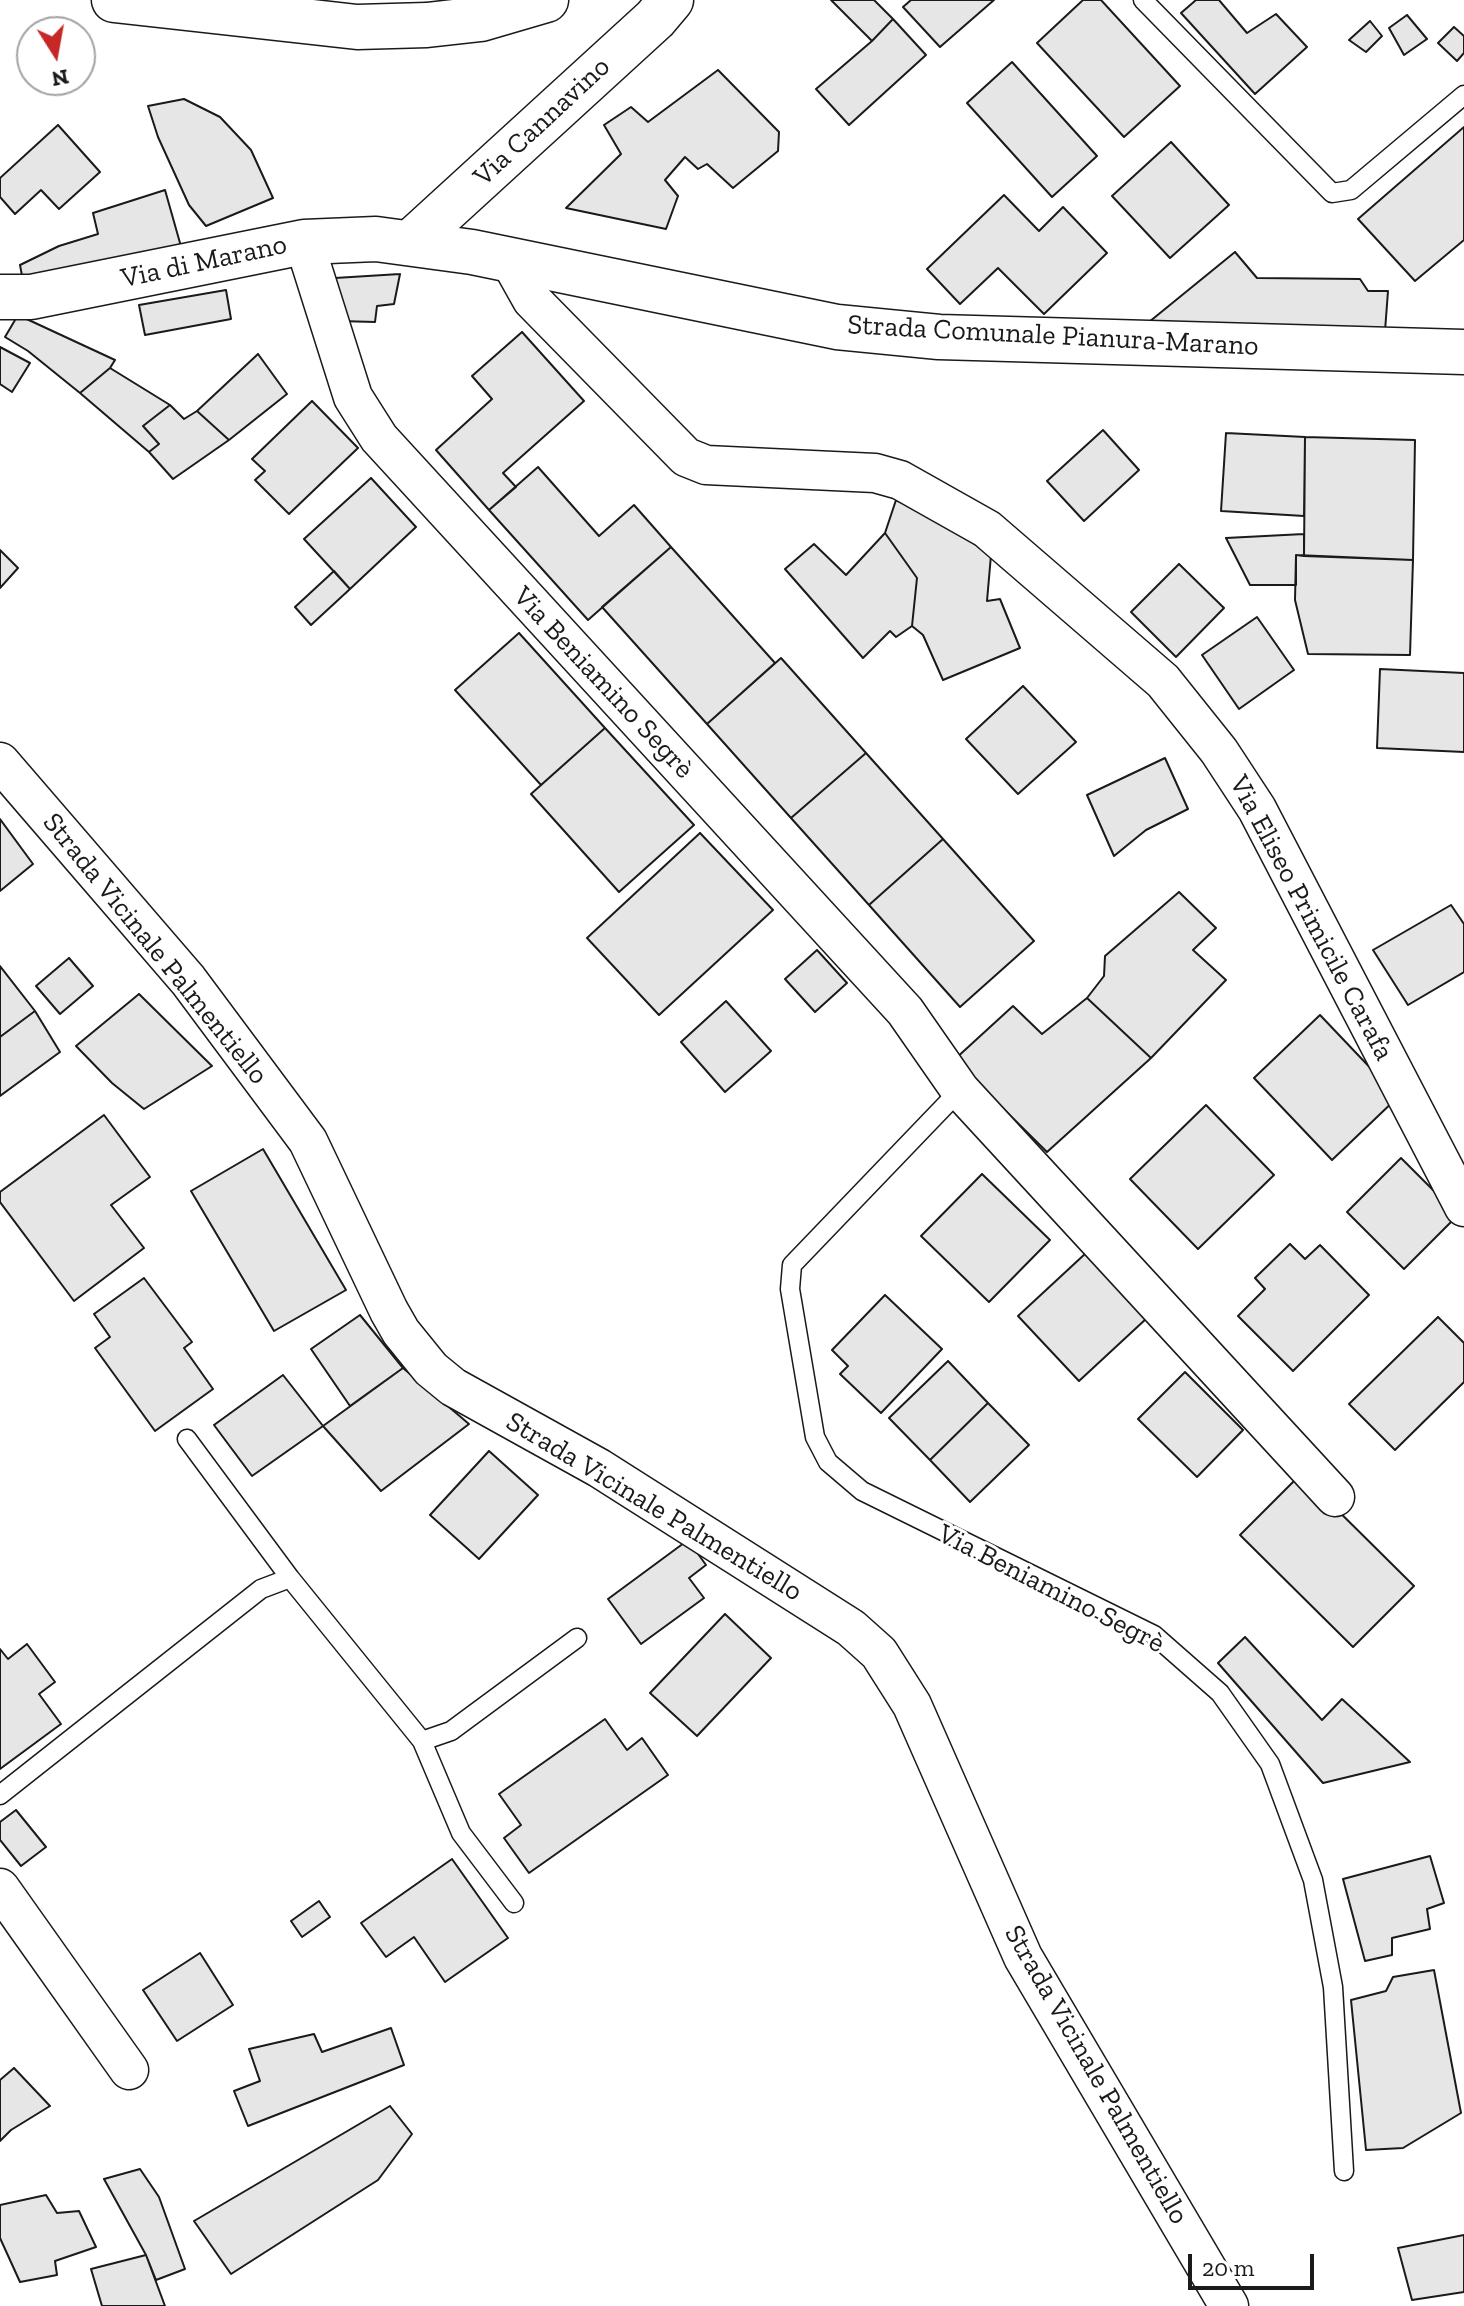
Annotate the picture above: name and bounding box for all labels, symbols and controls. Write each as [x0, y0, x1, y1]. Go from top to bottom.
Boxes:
north arrow [16, 16, 96, 96]
street label: Via Cannavino [467, 50, 617, 194]
text: N [50, 63, 71, 93]
street label: Via di Marano [118, 228, 290, 296]
street label: Strada Comunale Pianura-Marano [847, 308, 1259, 364]
street label: Via Beniamino Segrè [505, 580, 701, 786]
street label: Via Eliseo Primicile Carafa [1222, 770, 1400, 1066]
street label: Strada Vicinale Palmentiello [35, 807, 275, 1091]
street label: Strada Vicinale Palmentiello [500, 1405, 808, 1609]
street label: Via Beniamino Segrè [932, 1517, 1170, 1661]
street label: Strada Vicinale Palmentiello [997, 1920, 1195, 2230]
scale bar [1192, 2238, 1318, 2288]
text: 20 m [1202, 2253, 1254, 2282]

